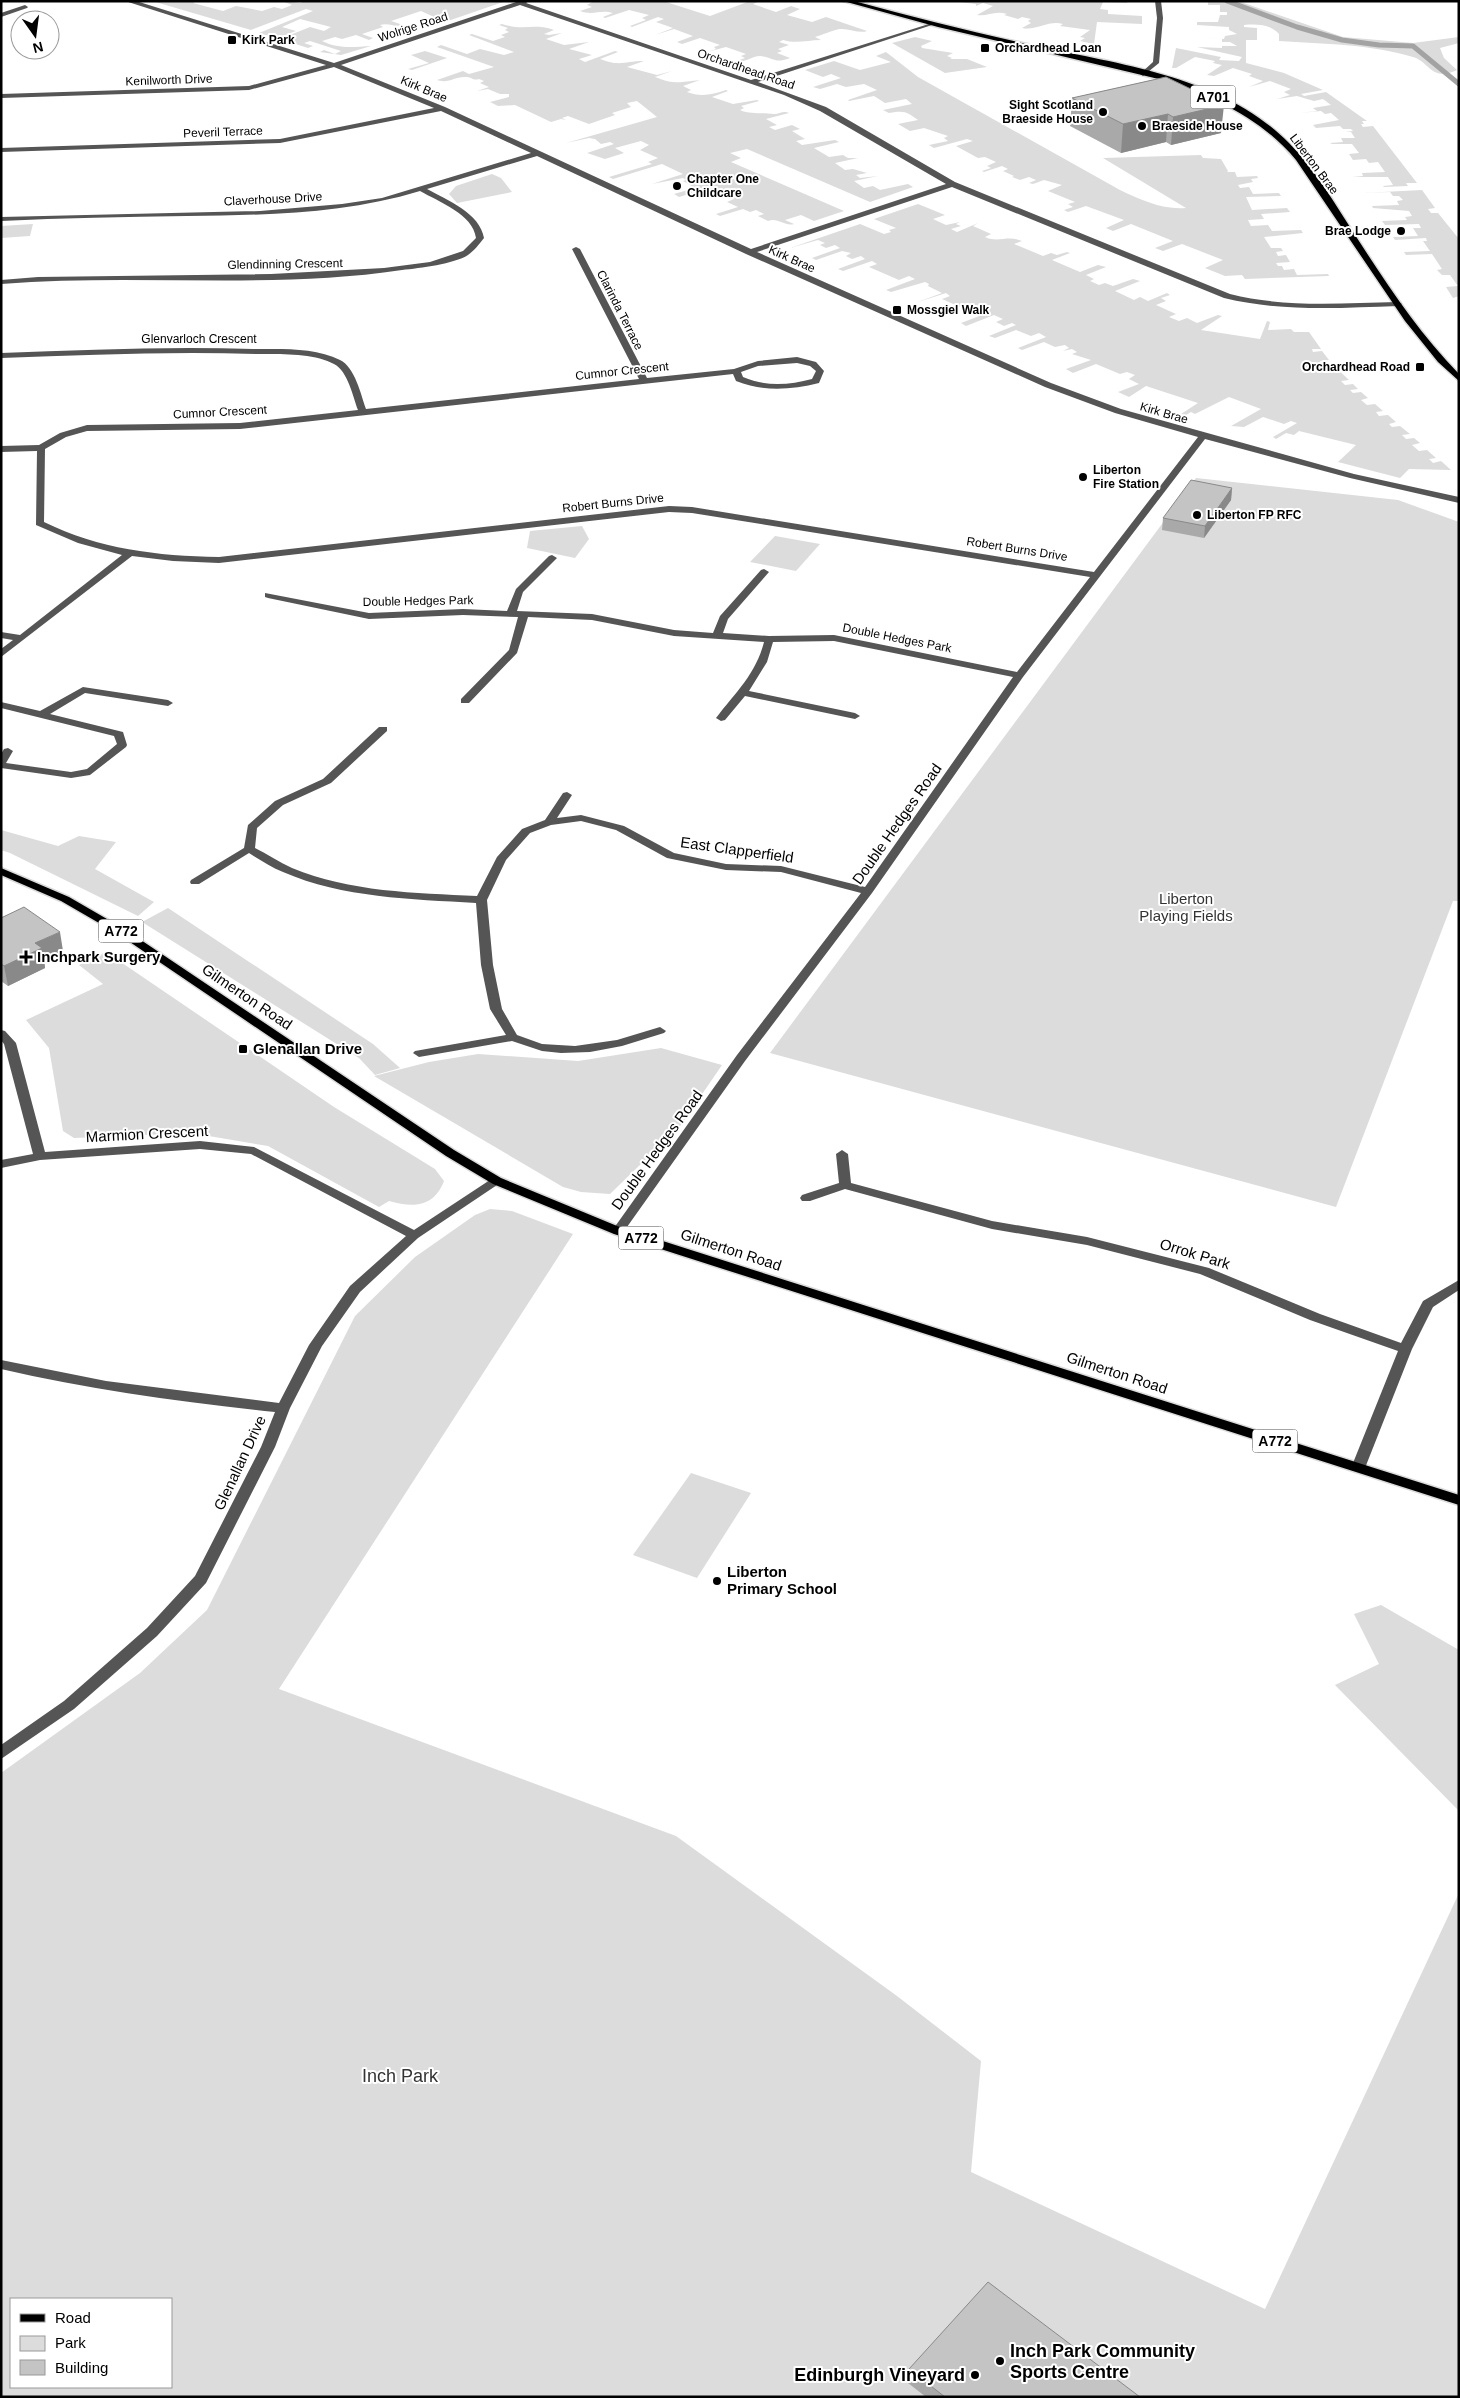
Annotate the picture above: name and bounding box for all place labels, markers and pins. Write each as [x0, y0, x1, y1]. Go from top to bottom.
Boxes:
place label: Kirk Park [242, 33, 295, 47]
marker: Kirk Park [226, 34, 238, 46]
place label: Orchardhead Loan [995, 41, 1102, 55]
marker: Orchardhead Loan [979, 42, 991, 54]
place label: Sight Scotland Braeside House [1002, 98, 1093, 126]
marker: Sight Scotland Braeside House [1097, 106, 1109, 118]
place label: Braeside House [1152, 119, 1243, 133]
marker: Braeside House [1136, 120, 1148, 132]
place label: Chapter One Childcare [687, 172, 759, 200]
marker: Chapter One Childcare [671, 180, 683, 192]
place label: Brae Lodge [1325, 224, 1391, 238]
marker: Brae Lodge [1395, 225, 1407, 237]
place label: Mossgiel Walk [907, 303, 990, 317]
marker: Mossgiel Walk [891, 304, 903, 316]
place label: Orchardhead Road [1302, 360, 1410, 374]
marker: Orchardhead Road [1414, 361, 1426, 373]
place label: Liberton Fire Station [1093, 463, 1159, 491]
marker: Liberton Fire Station [1077, 471, 1089, 483]
place label: Liberton FP RFC [1207, 508, 1302, 522]
marker: Liberton FP RFC [1191, 509, 1203, 521]
place label: Inchpark Surgery [37, 948, 161, 965]
marker: Inchpark Surgery [19, 950, 33, 964]
place label: Glenallan Drive [253, 1040, 362, 1057]
marker: Glenallan Drive [237, 1043, 249, 1055]
place label: Liberton Primary School [727, 1563, 837, 1597]
marker: Liberton Primary School [711, 1575, 723, 1587]
place label: Inch Park Community Sports Centre [1010, 2341, 1195, 2382]
marker: Inch Park Community Sports Centre [994, 2355, 1006, 2367]
place label: Edinburgh Vineyard [794, 2365, 965, 2385]
marker: Edinburgh Vineyard [969, 2369, 981, 2381]

